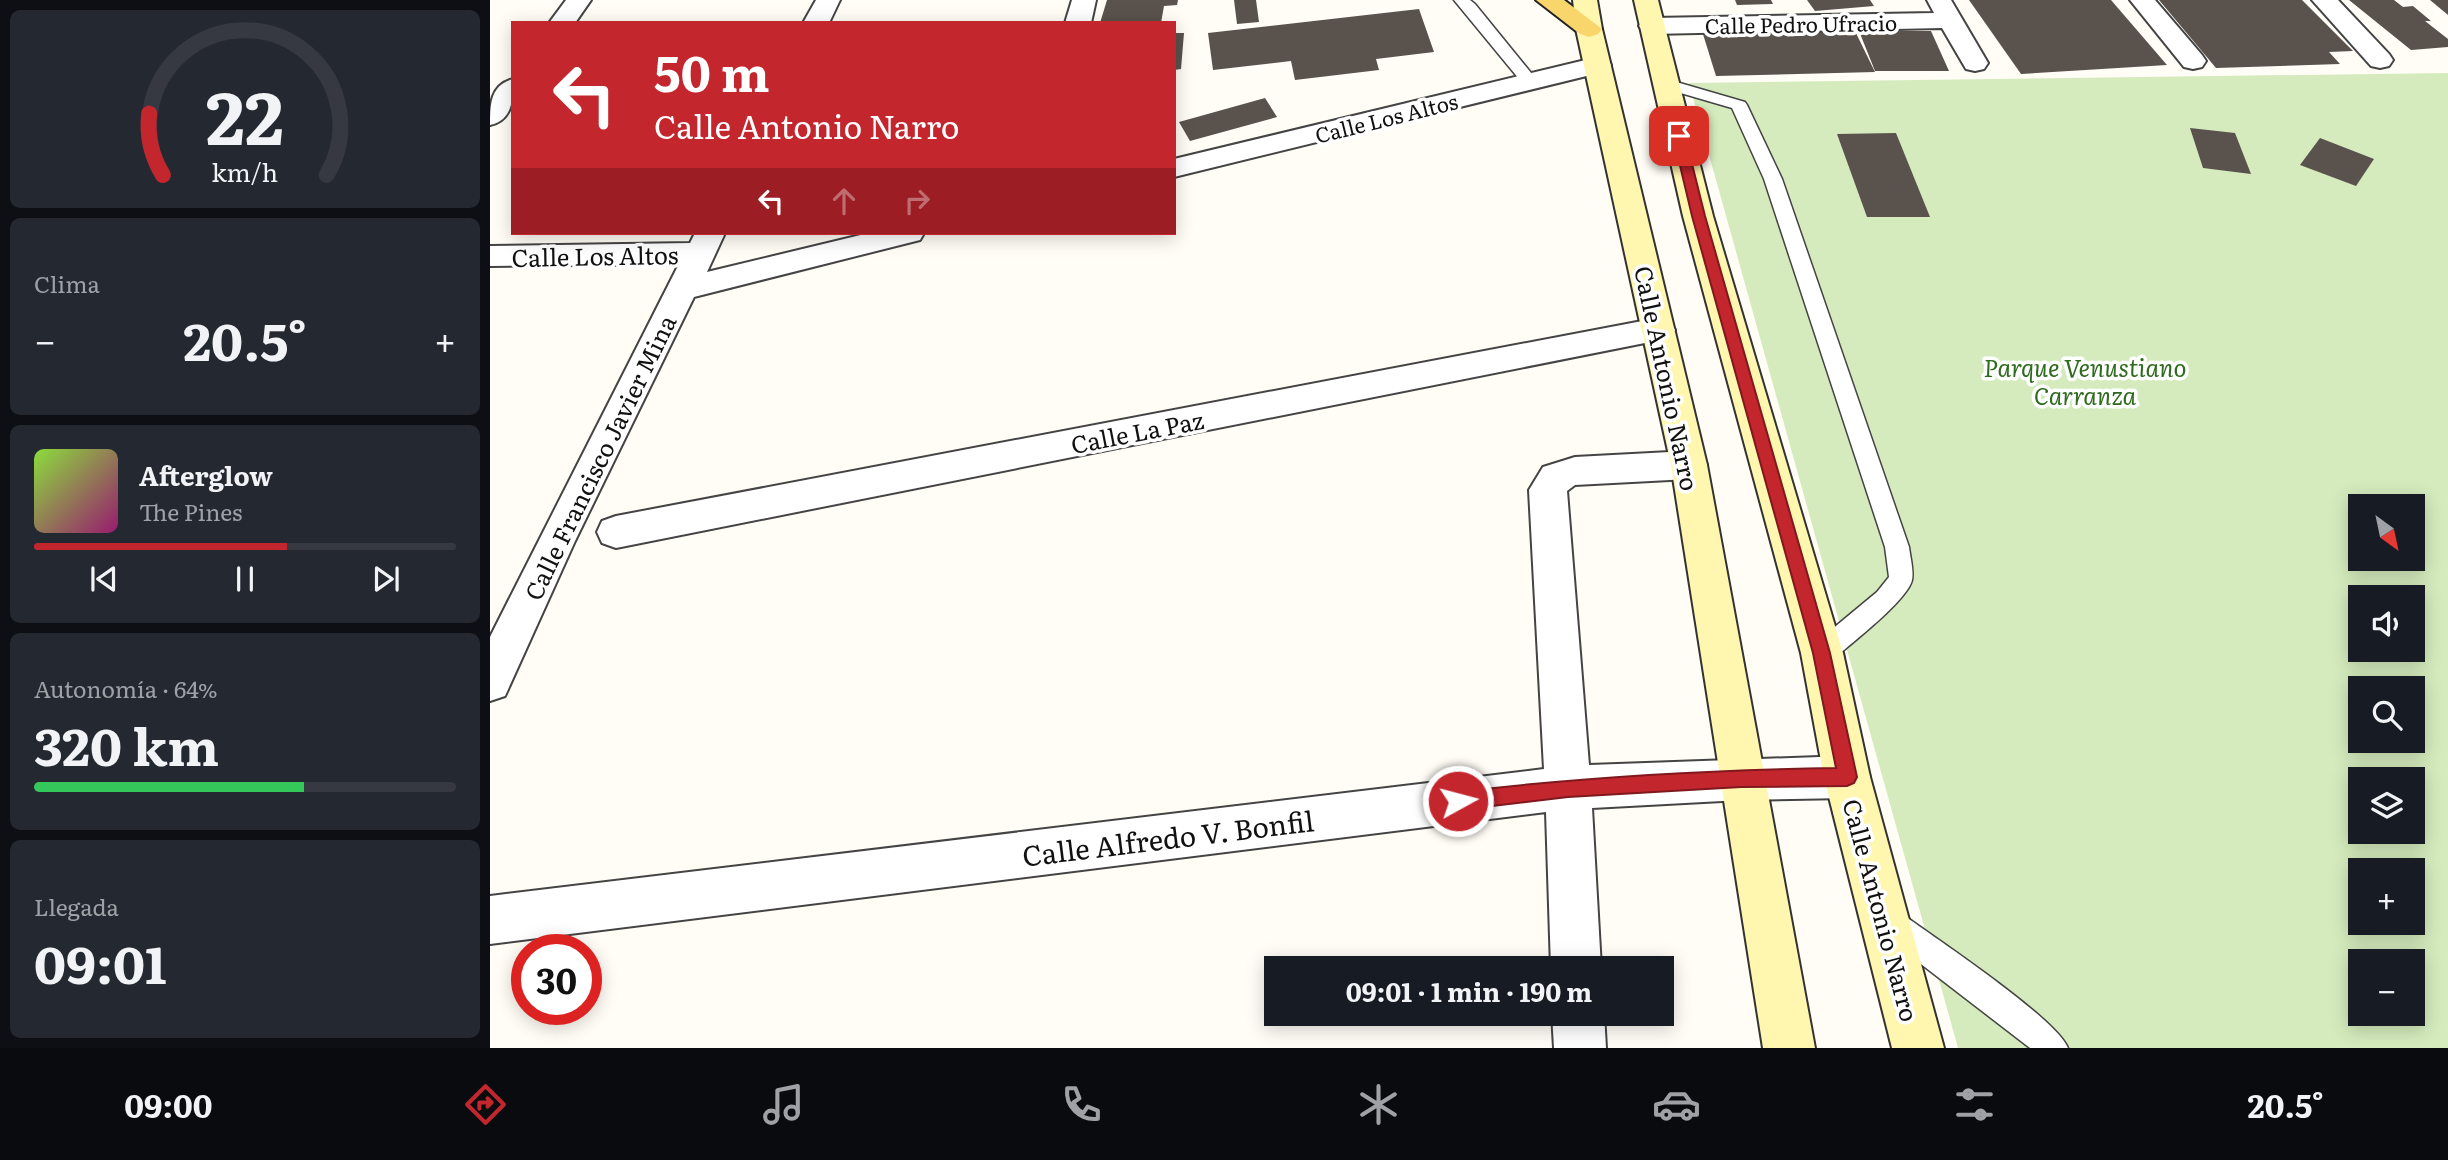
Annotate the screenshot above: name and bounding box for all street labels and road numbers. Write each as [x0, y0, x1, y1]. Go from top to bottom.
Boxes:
street label: Calle Pedro Ufracio [1705, 6, 1897, 40]
street label: Calle Los Altos [1311, 84, 1461, 150]
street label: Calle Los Altos [511, 236, 679, 274]
street label: Calle Antonio Narro [1627, 262, 1709, 494]
street label: Calle Francisco Javier Mina [514, 308, 684, 606]
street label: Calle La Paz [1068, 401, 1207, 461]
street label: Calle Antonio Narro [1835, 795, 1929, 1025]
street label: Calle Alfredo V. Bonfil [1020, 798, 1316, 876]

